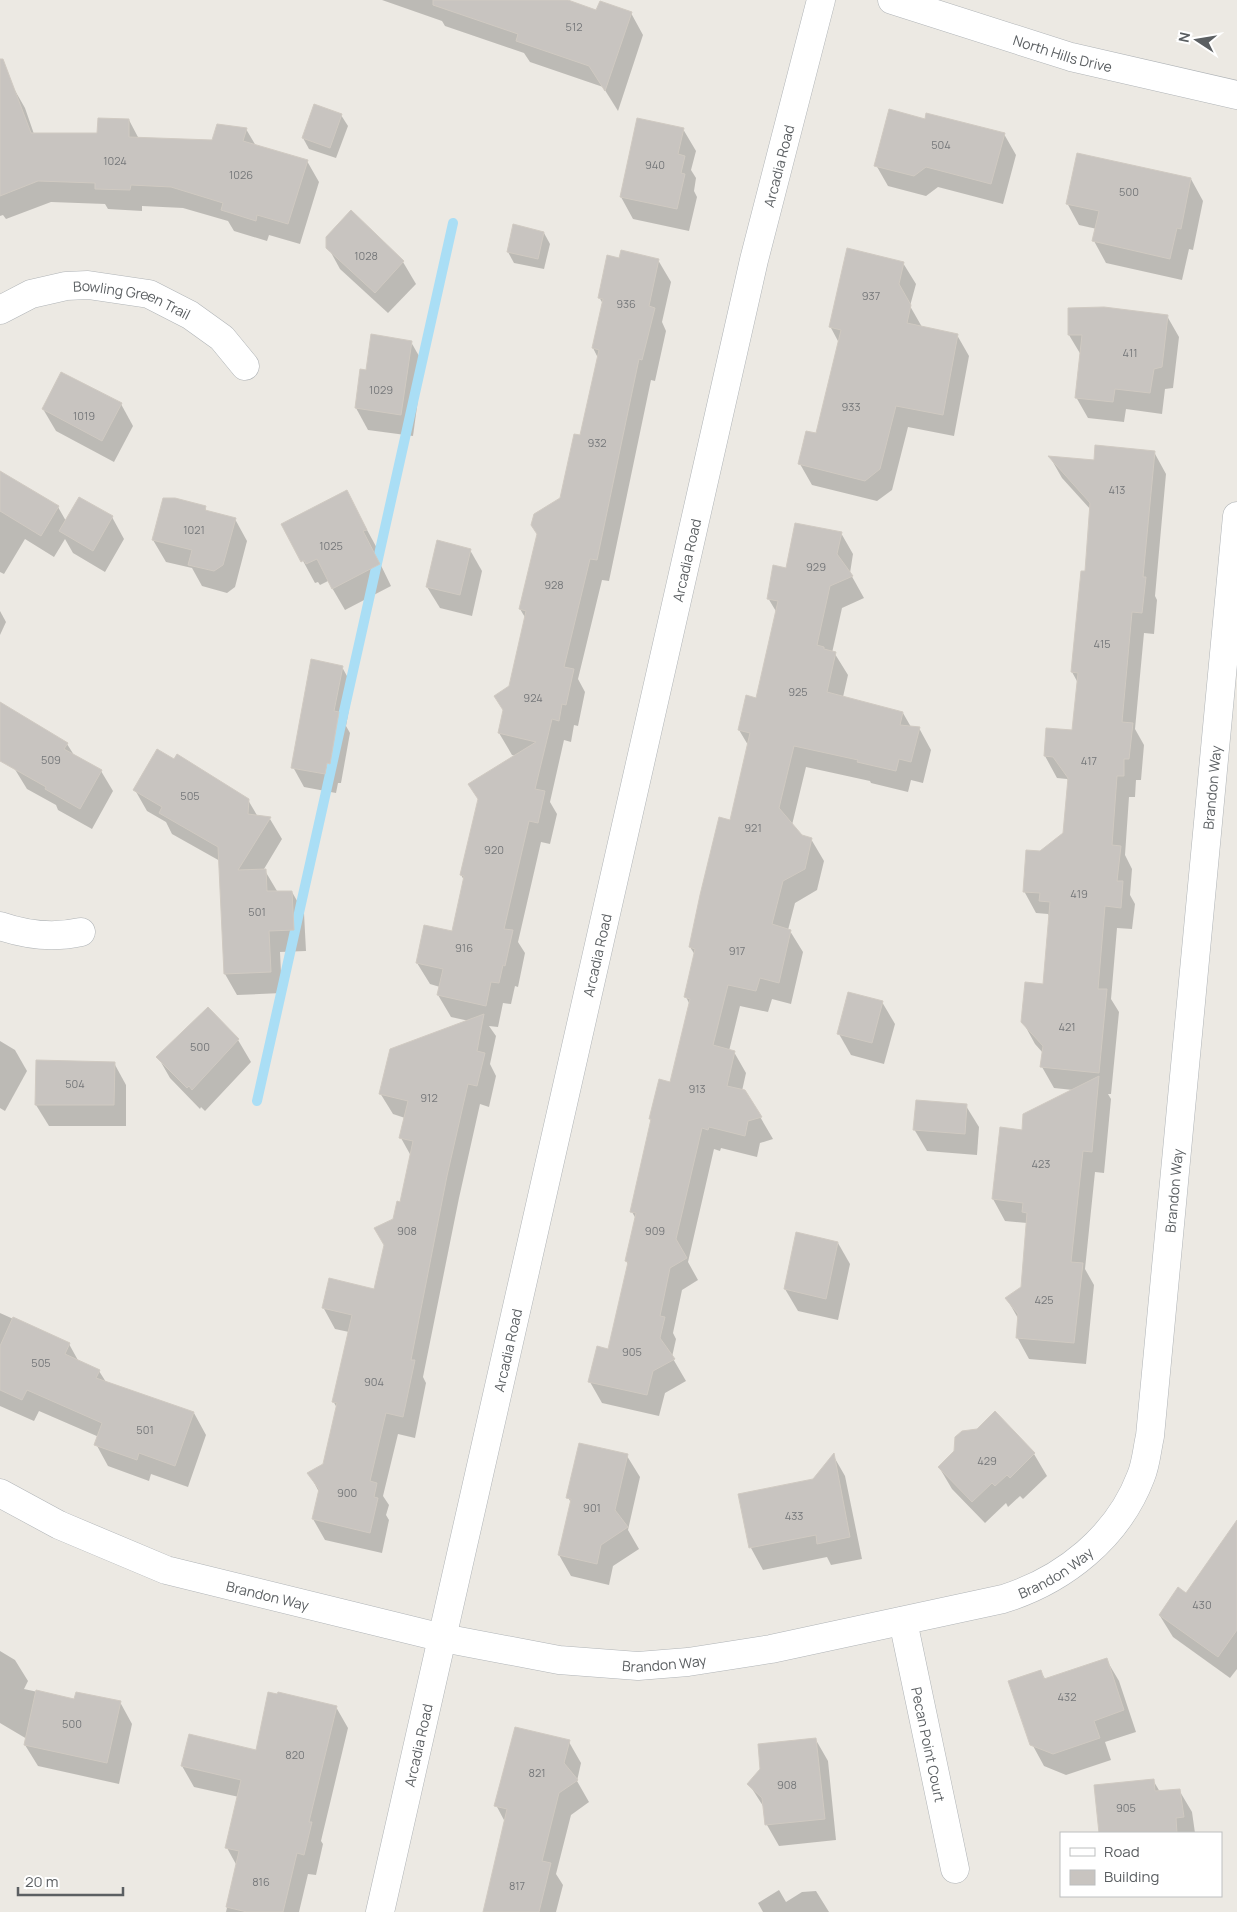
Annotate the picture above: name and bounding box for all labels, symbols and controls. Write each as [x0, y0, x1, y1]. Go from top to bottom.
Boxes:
north arrow [1172, 15, 1222, 65]
house number: 512 [566, 19, 582, 34]
street label: North Hills Drive [1011, 30, 1114, 76]
text: N [1173, 30, 1194, 44]
street label: Arcadia Road [758, 123, 798, 209]
house number: 504 [931, 137, 951, 152]
house number: 1024 [103, 153, 127, 168]
house number: 940 [645, 157, 665, 172]
house number: 1026 [229, 167, 253, 182]
house number: 500 [1119, 184, 1139, 199]
house number: 1028 [354, 248, 378, 263]
street label: Bowling Green Trail [73, 275, 194, 323]
house number: 937 [862, 288, 880, 303]
house number: 936 [616, 296, 636, 311]
house number: 411 [1122, 345, 1138, 360]
house number: 1029 [369, 382, 393, 397]
house number: 933 [842, 399, 861, 414]
house number: 1019 [73, 408, 95, 423]
house number: 932 [587, 435, 607, 450]
house number: 413 [1109, 482, 1125, 497]
street label: Arcadia Road [667, 517, 705, 604]
house number: 1021 [183, 522, 205, 537]
house number: 1025 [319, 538, 343, 553]
house number: 929 [806, 559, 826, 574]
house number: 928 [544, 577, 564, 592]
house number: 415 [1093, 636, 1111, 651]
house number: 925 [788, 684, 808, 699]
house number: 924 [523, 690, 543, 705]
street label: Brandon Way [1198, 744, 1225, 830]
house number: 509 [41, 752, 61, 767]
house number: 417 [1081, 753, 1097, 768]
house number: 505 [180, 788, 200, 803]
house number: 921 [744, 820, 762, 835]
house number: 920 [484, 842, 504, 857]
house number: 419 [1070, 886, 1088, 901]
house number: 501 [248, 904, 266, 919]
street label: Arcadia Road [578, 912, 615, 999]
house number: 916 [455, 940, 473, 955]
house number: 917 [729, 943, 745, 958]
house number: 421 [1058, 1019, 1076, 1034]
house number: 500 [190, 1039, 210, 1054]
house number: 504 [65, 1076, 85, 1091]
house number: 913 [688, 1081, 706, 1096]
house number: 912 [420, 1090, 438, 1105]
street label: Brandon Way [1160, 1147, 1187, 1233]
house number: 423 [1032, 1156, 1050, 1171]
house number: 908 [397, 1223, 417, 1238]
house number: 909 [645, 1223, 665, 1238]
house number: 425 [1034, 1292, 1054, 1307]
street label: Arcadia Road [489, 1307, 526, 1394]
house number: 905 [622, 1344, 642, 1359]
house number: 505 [31, 1355, 51, 1370]
house number: 904 [364, 1374, 384, 1389]
house number: 501 [136, 1422, 154, 1437]
house number: 429 [977, 1453, 997, 1468]
house number: 900 [337, 1485, 357, 1500]
house number: 901 [583, 1500, 601, 1515]
house number: 433 [785, 1508, 803, 1523]
street label: Brandon Way [1015, 1542, 1097, 1602]
street label: Brandon Way [225, 1576, 312, 1614]
house number: 430 [1192, 1597, 1212, 1612]
street label: Brandon Way [621, 1650, 708, 1676]
street label: Pecan Point Court [908, 1685, 950, 1804]
house number: 432 [1058, 1689, 1076, 1704]
street label: Arcadia Road [399, 1702, 436, 1789]
house number: 500 [62, 1716, 82, 1731]
house number: 820 [285, 1747, 305, 1762]
house number: 821 [529, 1765, 545, 1780]
house number: 908 [777, 1777, 797, 1792]
house number: 905 [1116, 1800, 1136, 1815]
legend [1060, 1832, 1222, 1897]
text: Road [1104, 1841, 1140, 1862]
scale bar [18, 1864, 122, 1896]
text: Building [1104, 1866, 1159, 1887]
text: 20 m [25, 1871, 58, 1892]
house number: 816 [252, 1874, 270, 1889]
house number: 817 [509, 1878, 525, 1893]

